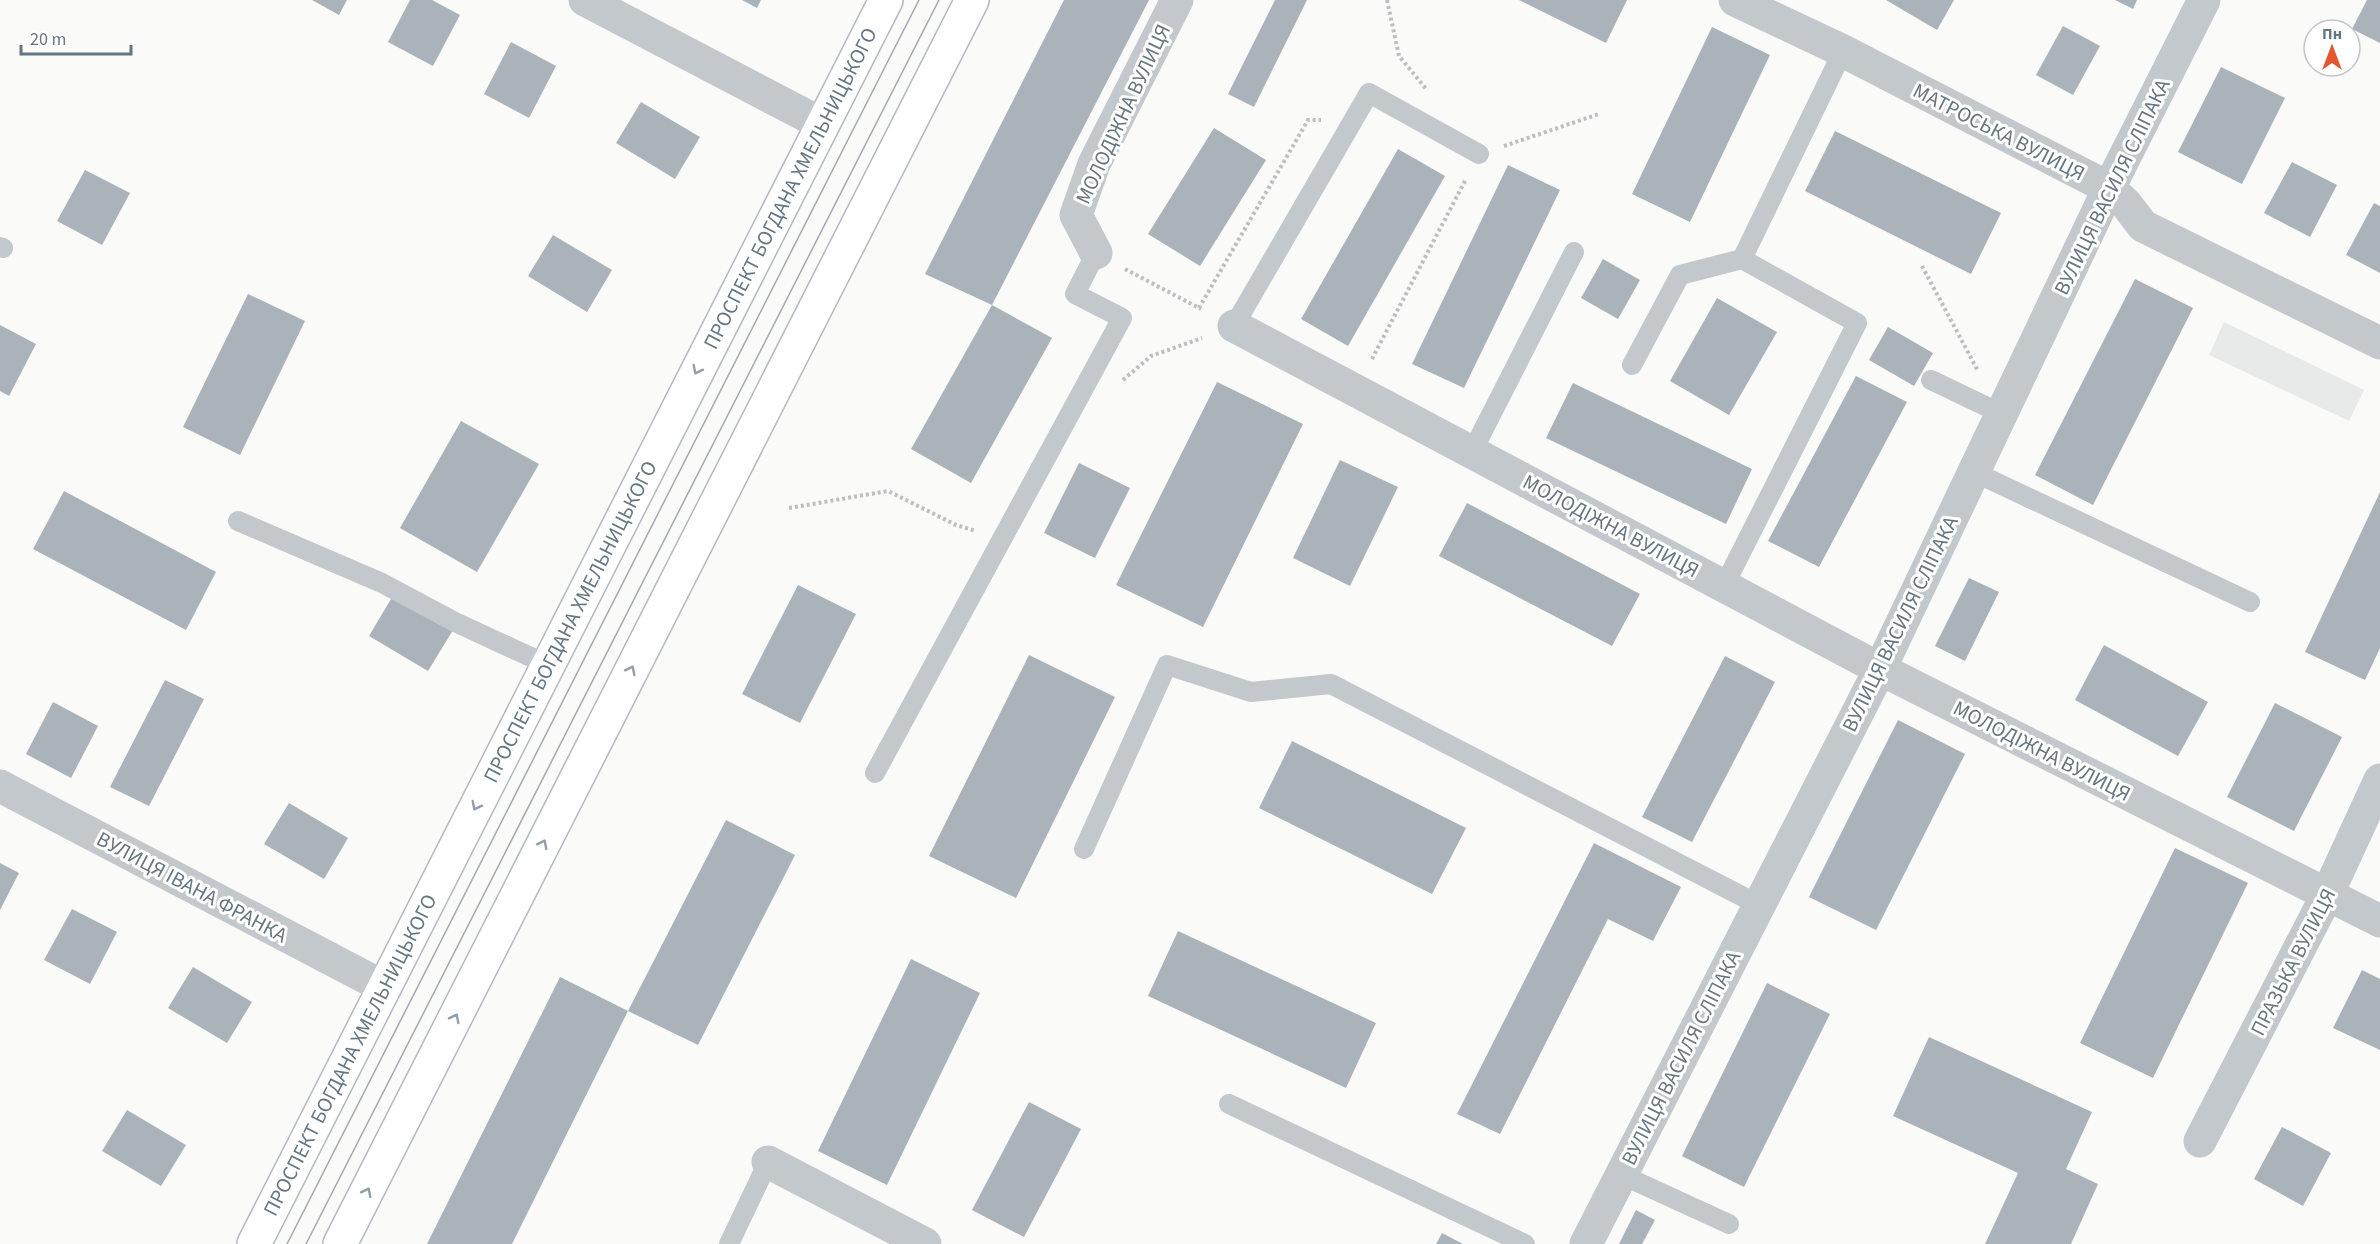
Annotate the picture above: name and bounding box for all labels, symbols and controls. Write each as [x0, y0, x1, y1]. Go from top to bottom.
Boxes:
scale bar [21, 18, 130, 56]
north arrow [2302, 18, 2362, 78]
street label: МОЛОДІЖНА ВУЛИЦЯ [1068, 19, 1178, 209]
street label: ПРОСПЕКТ БОГДАНА ХМЕЛЬНИЦЬКОГО [696, 22, 885, 354]
text: Пн [2322, 23, 2342, 45]
text: 20 m [30, 27, 66, 52]
street label: ВУЛИЦЯ ВАСИЛЯ СЛІПАКА [2047, 73, 2178, 300]
street label: МАТРОСЬКА ВУЛИЦЯ [1908, 76, 2090, 188]
one-way arrow [693, 364, 705, 375]
street label: ПРОСПЕКТ БОГДАНА ХМЕЛЬНИЦЬКОГО [476, 456, 664, 788]
street label: МОЛОДІЖНА ВУЛИЦЯ [1518, 467, 1704, 585]
street label: ВУЛИЦЯ ВАСИЛЯ СЛІПАКА [1835, 510, 1966, 737]
one-way arrow [624, 666, 636, 677]
street label: МОЛОДІЖНА ВУЛИЦЯ [1948, 693, 2136, 809]
one-way arrow [472, 800, 483, 811]
street label: ВУЛИЦЯ ІВАНА ФРАНКА [91, 824, 293, 950]
one-way arrow [536, 840, 547, 850]
street label: ПРАЗЬКА ВУЛИЦЯ [2243, 883, 2343, 1041]
street label: ПРОСПЕКТ БОГДАНА ХМЕЛЬНИЦЬКОГО [256, 889, 444, 1221]
street label: ВУЛИЦЯ ВАСИЛЯ СЛІПАКА [1614, 945, 1748, 1170]
one-way arrow [448, 1014, 459, 1024]
one-way arrow [359, 1187, 371, 1198]

